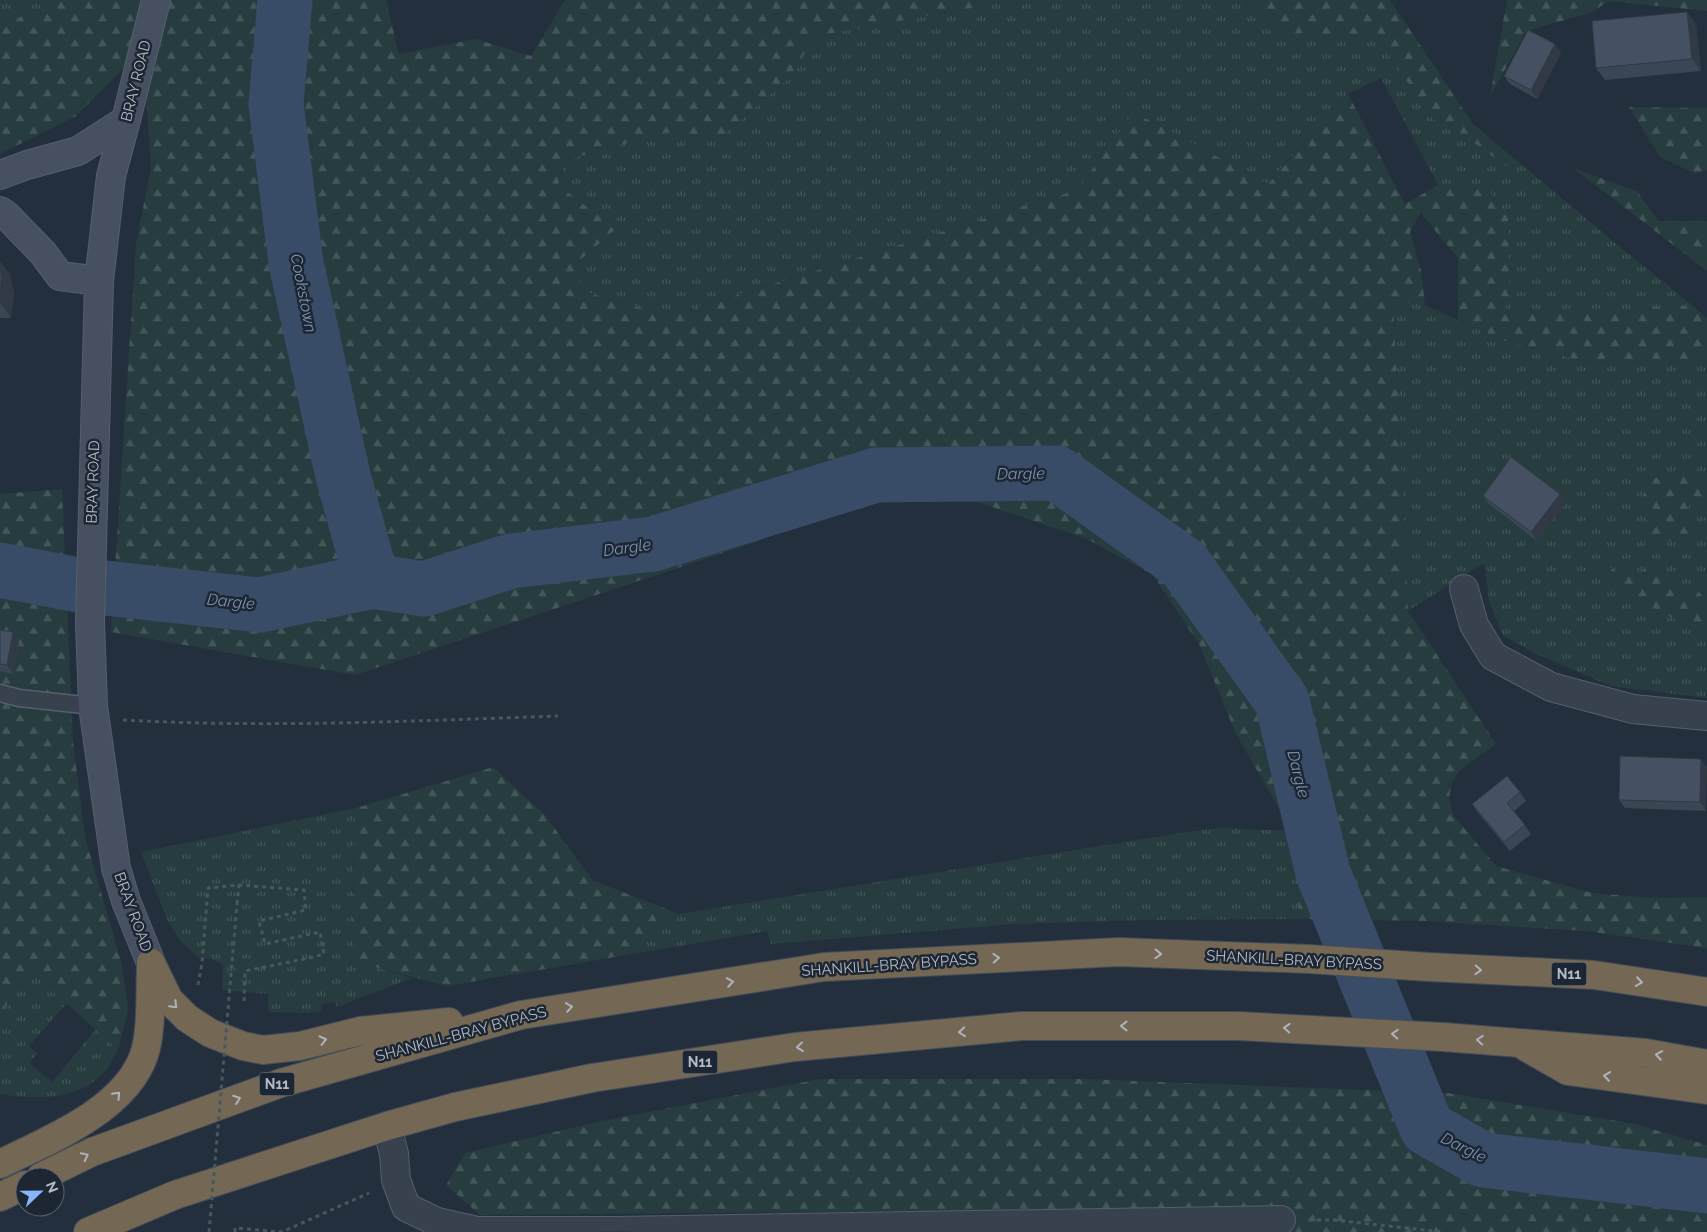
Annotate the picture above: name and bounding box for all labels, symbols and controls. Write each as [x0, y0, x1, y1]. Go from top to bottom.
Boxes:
street label: BRAY ROAD [117, 38, 155, 124]
water label: Cookstown [287, 252, 320, 334]
street label: BRAY ROAD [83, 440, 103, 524]
water label: Dargle [997, 464, 1046, 483]
water label: Dargle [602, 535, 653, 560]
water label: Dargle [206, 590, 256, 614]
water label: Dargle [1283, 748, 1314, 800]
street label: BRAY ROAD [110, 870, 156, 954]
street label: SHANKILL-BRAY BYPASS [1206, 946, 1382, 974]
one-way arrow [1154, 949, 1162, 959]
street label: SHANKILL-BRAY BYPASS [801, 950, 977, 980]
one-way arrow [992, 953, 1000, 964]
road number: N11 [1552, 962, 1586, 986]
one-way arrow [1474, 964, 1482, 975]
one-way arrow [1635, 976, 1644, 986]
one-way arrow [725, 977, 734, 987]
one-way arrow [169, 999, 178, 1008]
street label: SHANKILL-BRAY BYPASS [374, 1003, 548, 1065]
one-way arrow [565, 1003, 574, 1013]
one-way arrow [1120, 1021, 1128, 1031]
one-way arrow [1282, 1023, 1290, 1033]
one-way arrow [958, 1026, 966, 1037]
one-way arrow [1390, 1029, 1398, 1040]
one-way arrow [1475, 1034, 1483, 1045]
one-way arrow [319, 1035, 328, 1046]
one-way arrow [796, 1041, 804, 1052]
road number: N11 [682, 1050, 718, 1074]
one-way arrow [1655, 1051, 1663, 1061]
one-way arrow [1602, 1071, 1610, 1082]
road number: N11 [260, 1072, 294, 1096]
one-way arrow [111, 1091, 120, 1100]
one-way arrow [232, 1095, 241, 1105]
water label: Dargle [1438, 1128, 1490, 1167]
one-way arrow [80, 1151, 89, 1162]
north arrow [15, 1167, 65, 1217]
text: N [43, 1179, 61, 1195]

